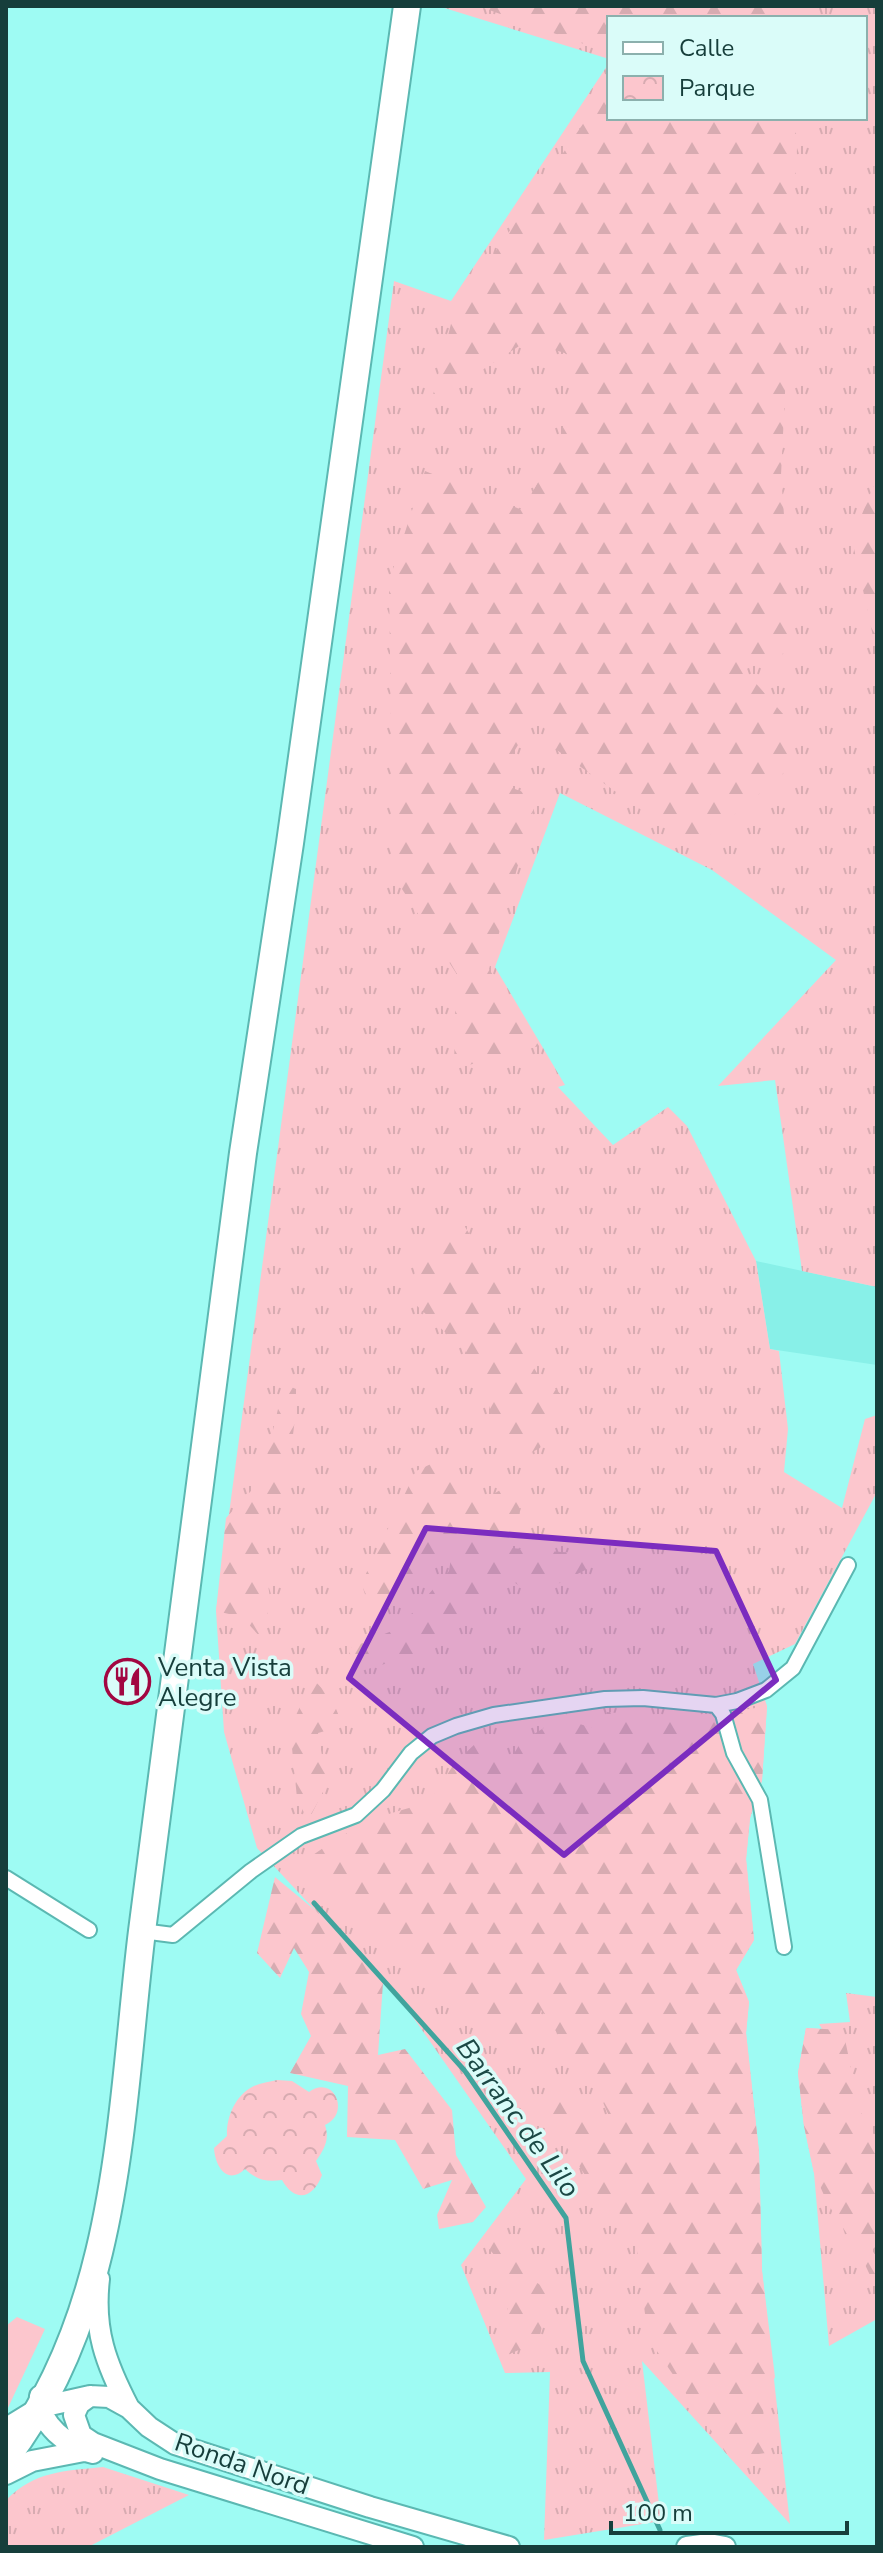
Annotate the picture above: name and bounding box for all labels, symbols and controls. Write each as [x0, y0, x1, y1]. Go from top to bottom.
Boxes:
legend [607, 16, 867, 120]
text: Calle [679, 32, 734, 64]
text: Parque [679, 72, 755, 104]
place label: Venta Vista Alegre [157, 1650, 292, 1715]
restaurant icon: Venta Vista Alegre [103, 1658, 151, 1706]
water label: Barranc de Lilo [447, 2031, 589, 2205]
street label: Ronda Nord [170, 2425, 314, 2503]
scale bar [611, 2485, 847, 2535]
text: 100 m [623, 2497, 693, 2529]

